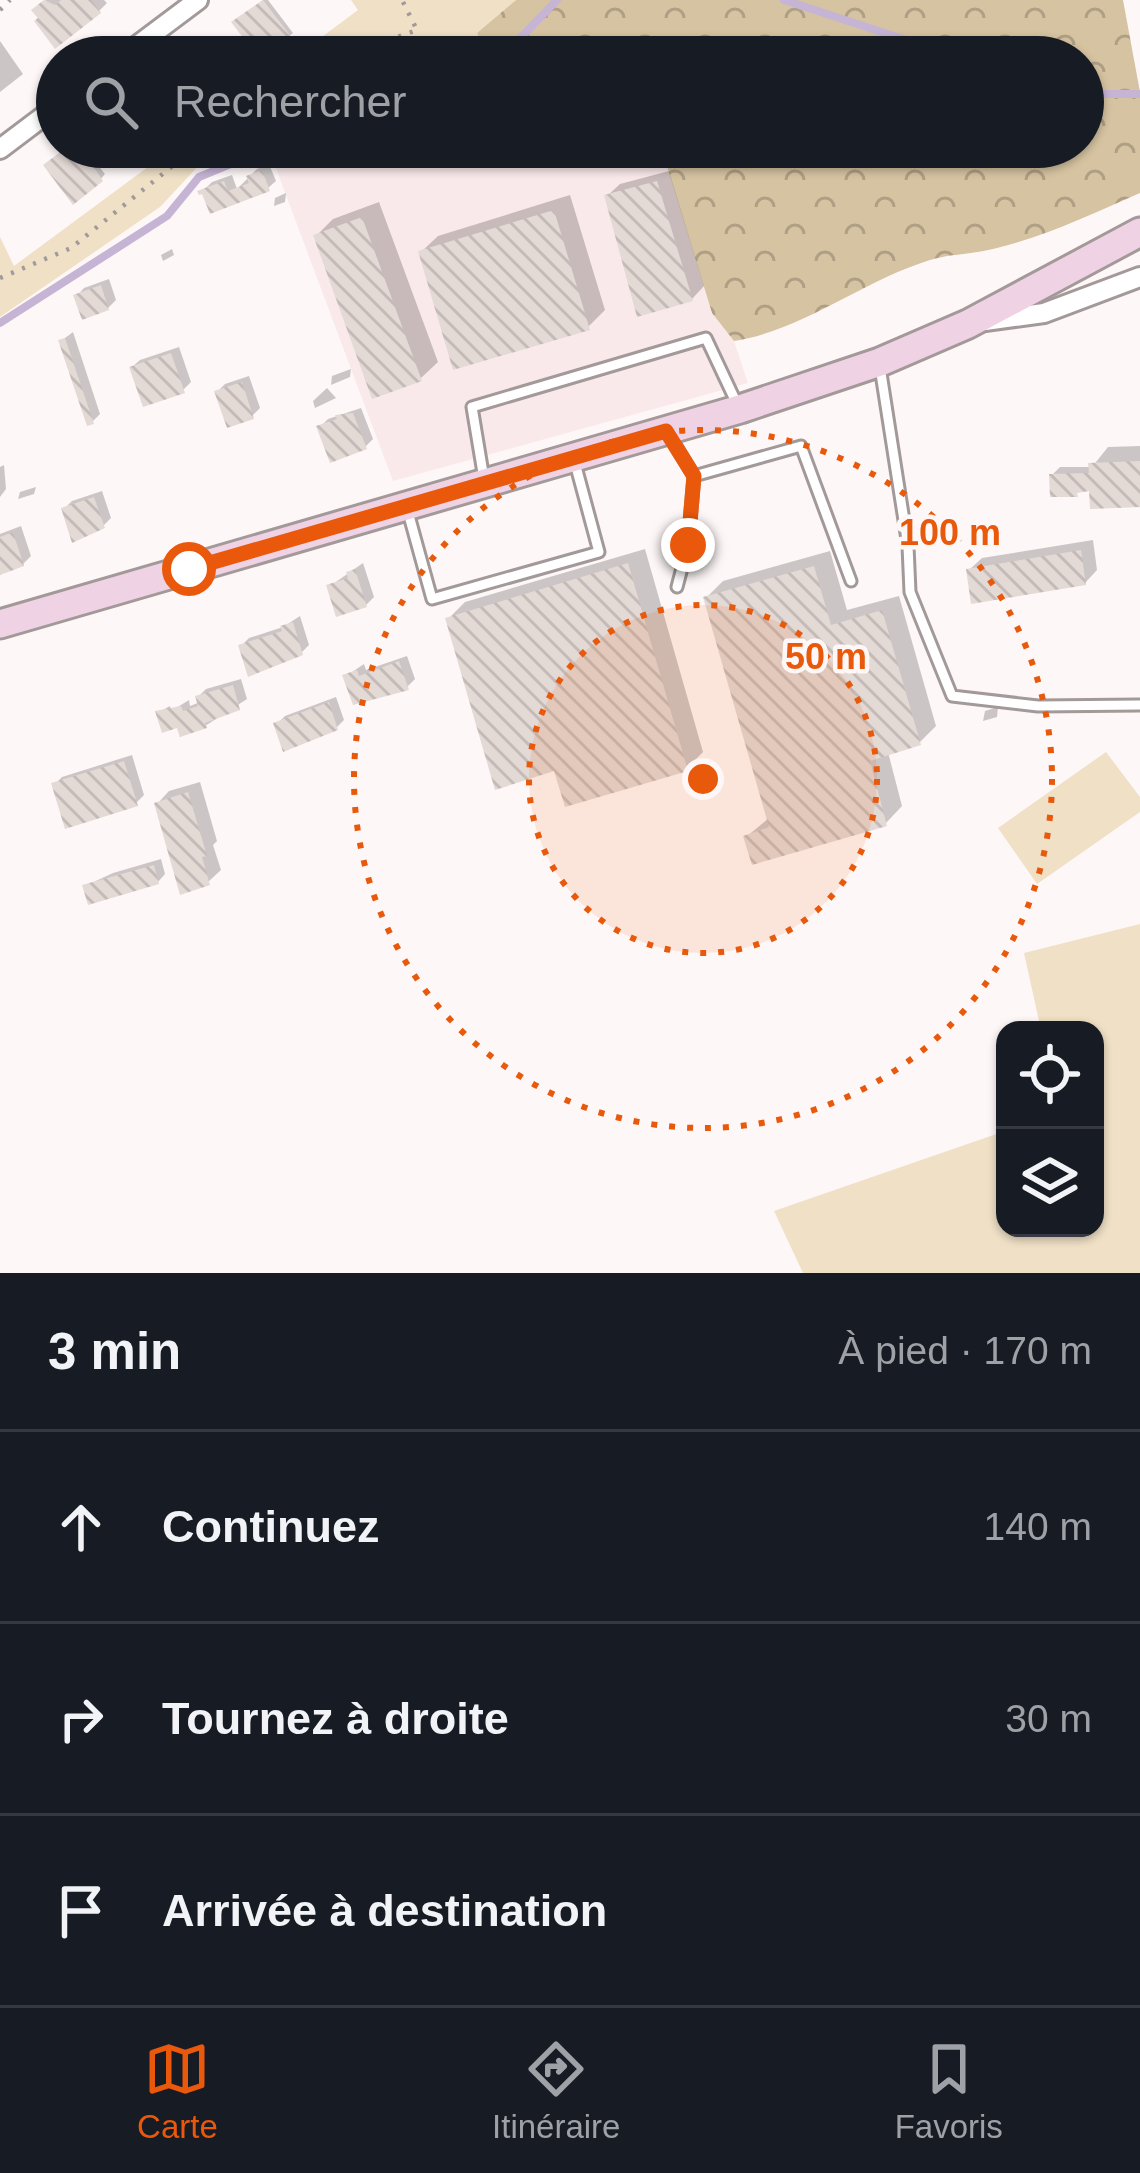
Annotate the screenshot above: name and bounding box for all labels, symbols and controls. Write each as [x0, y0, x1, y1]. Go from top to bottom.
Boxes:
search box [36, 36, 1104, 168]
icon: search [78, 69, 144, 135]
text: Rechercher [174, 76, 407, 127]
text: 100 m [899, 512, 1001, 553]
route end [661, 518, 715, 572]
route start [162, 542, 216, 596]
text: 50 m [785, 636, 867, 677]
centre of rings [682, 758, 724, 800]
map controls [996, 1021, 1104, 1237]
button: locate [996, 1021, 1104, 1129]
button: layers [996, 1129, 1104, 1237]
text: 3 min [48, 1323, 181, 1380]
text: À pied · 170 m [838, 1329, 1092, 1372]
icon: ahead [48, 1494, 114, 1560]
text: Continuez [162, 1501, 379, 1552]
text: 140 m [984, 1505, 1092, 1548]
icon: right [48, 1686, 114, 1752]
text: Tournez à droite [162, 1693, 509, 1744]
text: 30 m [1005, 1697, 1092, 1740]
icon: arrive [48, 1878, 114, 1944]
text: Arrivée à destination [162, 1885, 607, 1936]
tab: Carte [137, 2036, 218, 2146]
tab: Itinéraire [492, 2036, 620, 2146]
tab: Favoris [895, 2036, 1003, 2146]

